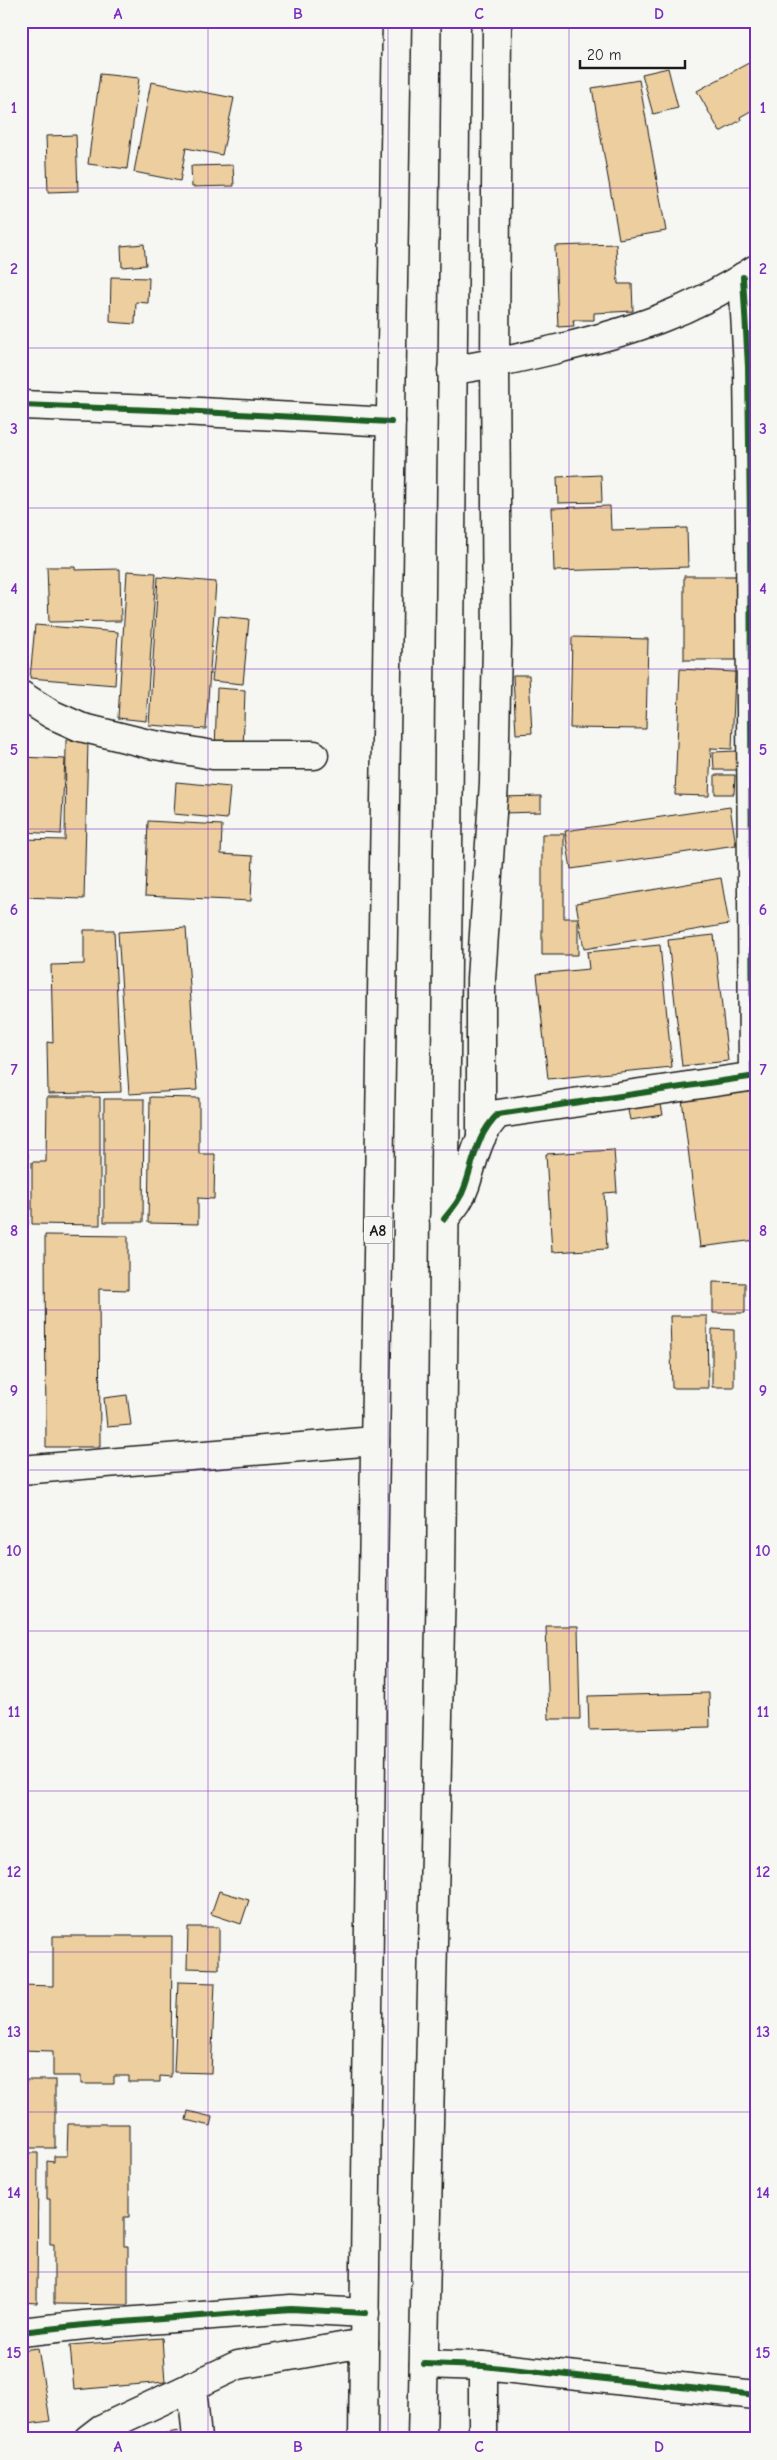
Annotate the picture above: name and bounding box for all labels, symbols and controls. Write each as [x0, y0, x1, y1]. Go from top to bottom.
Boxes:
text: A [114, 5, 123, 23]
text: B [293, 5, 303, 23]
text: C [474, 5, 484, 23]
text: D [654, 5, 664, 23]
scale bar [580, 38, 684, 70]
text: 20 m [587, 46, 621, 64]
text: 1 [11, 99, 17, 117]
text: 1 [760, 99, 766, 117]
text: 2 [10, 260, 18, 278]
text: 2 [759, 260, 767, 278]
text: 3 [10, 420, 18, 438]
text: 3 [759, 420, 767, 438]
text: 4 [10, 580, 18, 598]
text: 4 [759, 580, 767, 598]
text: 5 [10, 741, 18, 759]
text: 5 [759, 741, 767, 759]
text: 6 [10, 901, 18, 919]
text: 6 [759, 901, 767, 919]
text: 7 [10, 1061, 18, 1079]
text: 7 [759, 1061, 767, 1079]
road number: A8 [364, 1216, 392, 1244]
text: 8 [10, 1222, 18, 1240]
text: 8 [759, 1222, 767, 1240]
text: 9 [10, 1382, 18, 1400]
text: 9 [759, 1382, 767, 1400]
text: 10 [6, 1542, 22, 1560]
text: 10 [755, 1542, 771, 1560]
text: 11 [8, 1703, 20, 1721]
text: 11 [757, 1703, 769, 1721]
text: 12 [7, 1863, 21, 1881]
text: 12 [756, 1863, 770, 1881]
text: 13 [7, 2023, 21, 2041]
text: 13 [756, 2023, 770, 2041]
text: 14 [7, 2184, 21, 2202]
text: 14 [756, 2184, 770, 2202]
text: 15 [7, 2344, 21, 2362]
text: 15 [756, 2344, 770, 2362]
text: A [114, 2438, 123, 2456]
text: B [293, 2438, 303, 2456]
text: C [474, 2438, 484, 2456]
text: D [654, 2438, 664, 2456]

